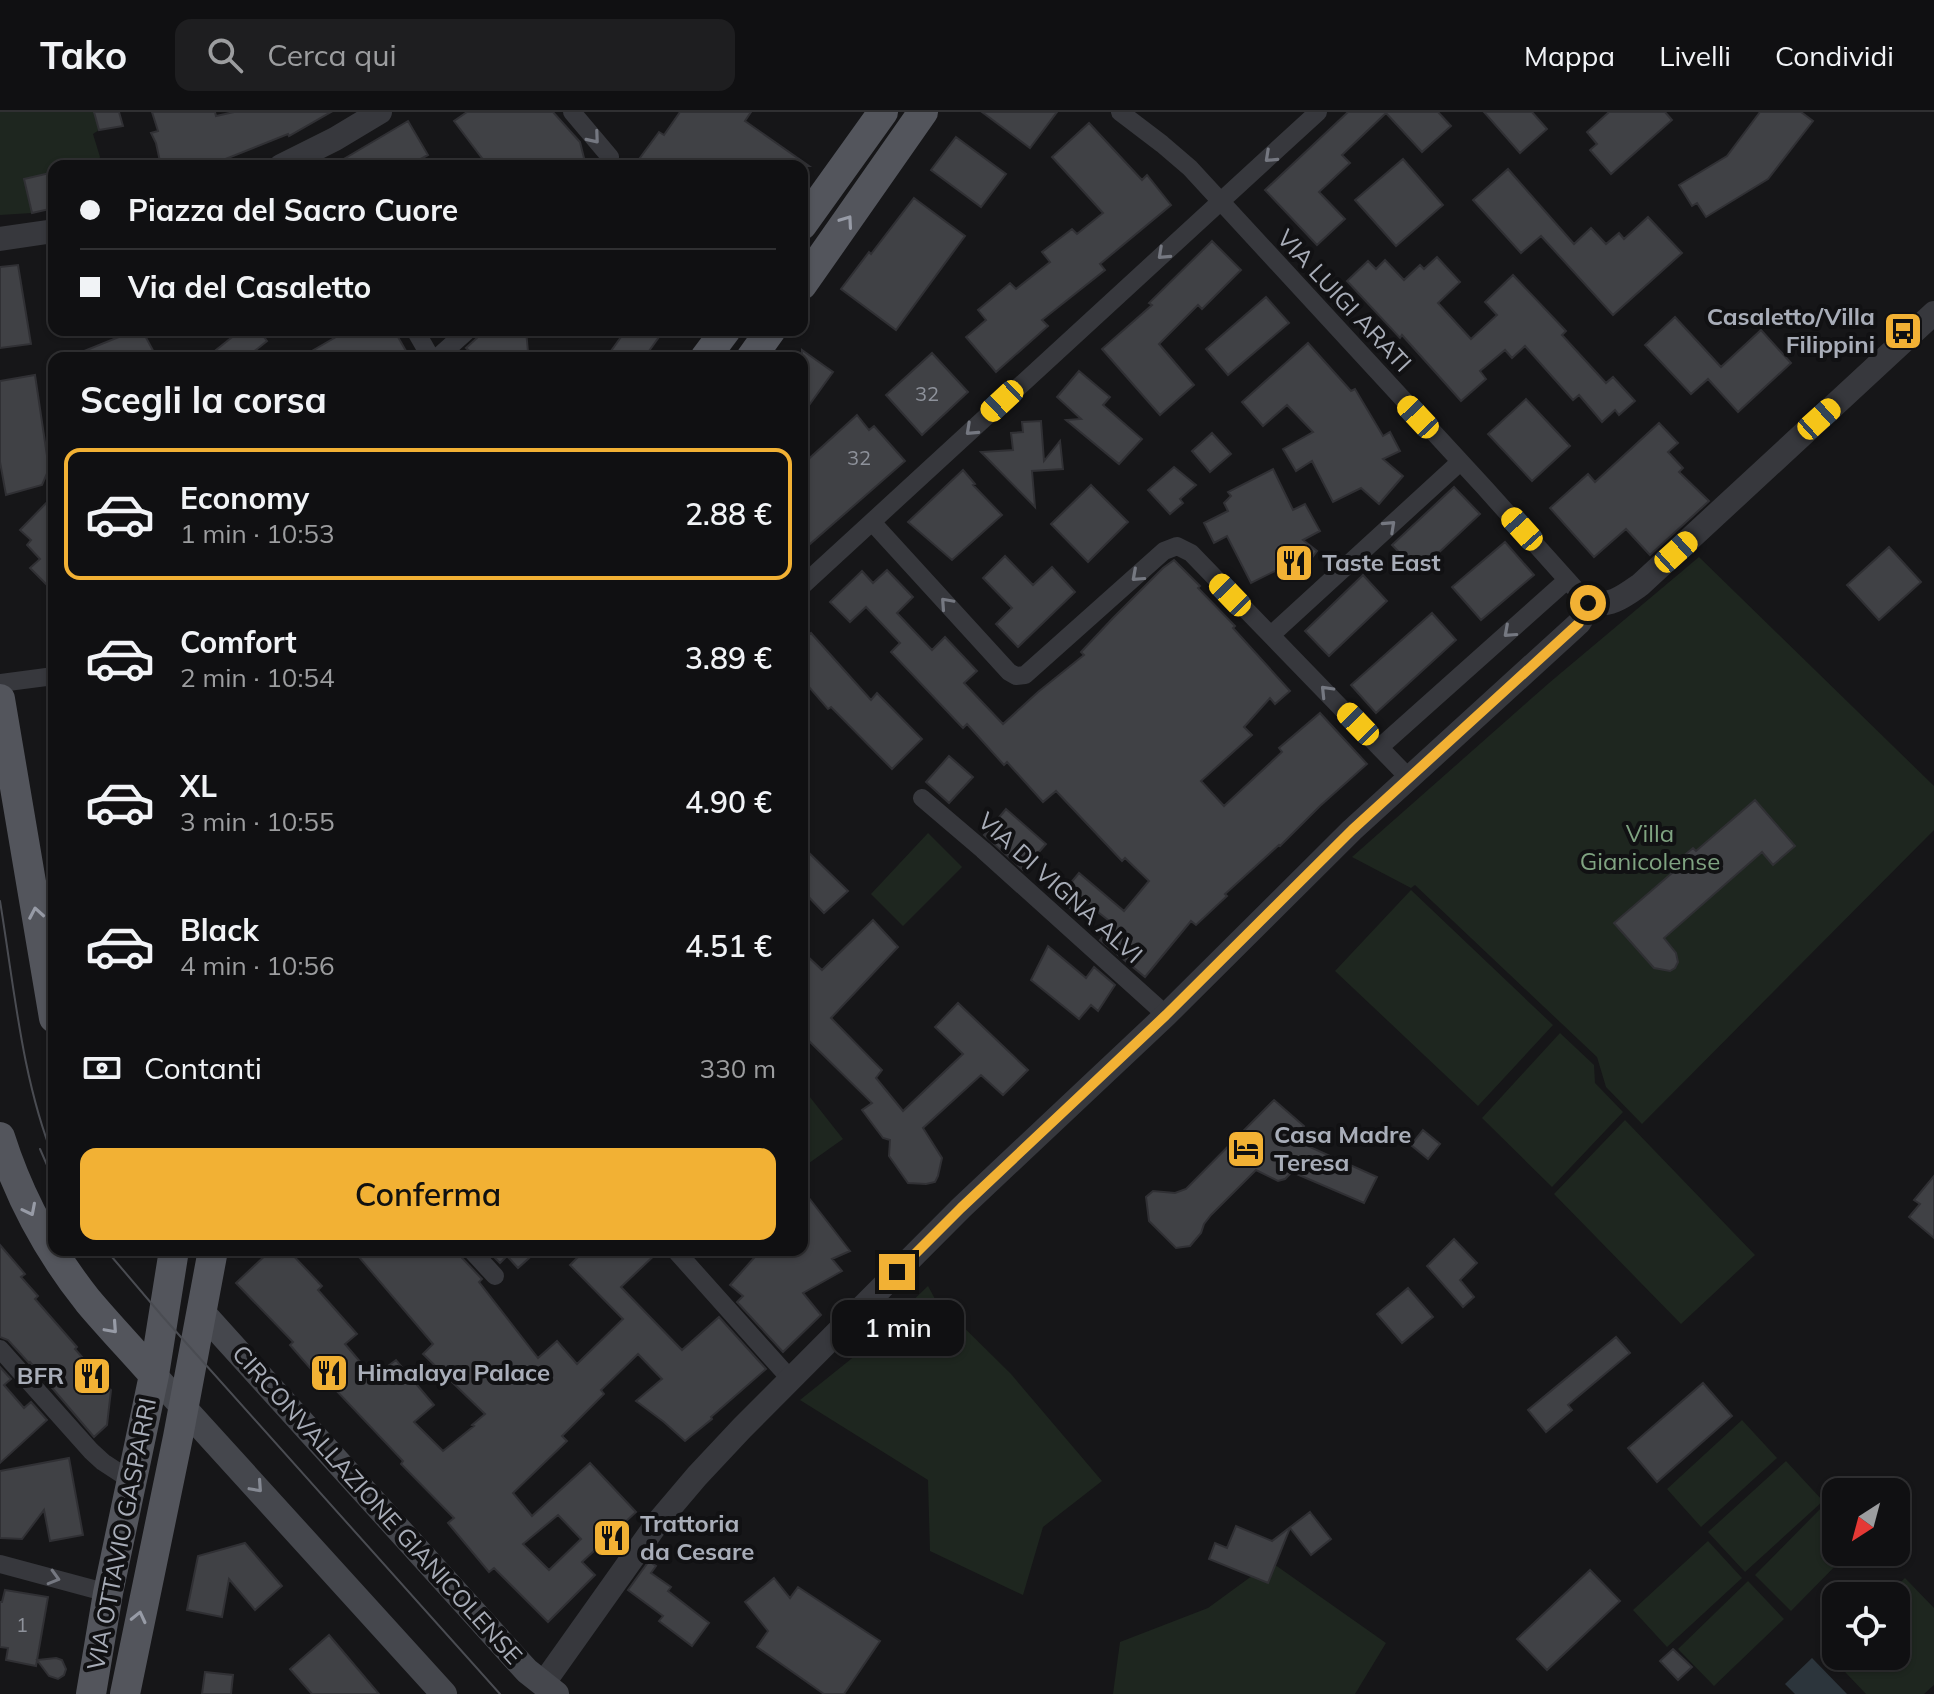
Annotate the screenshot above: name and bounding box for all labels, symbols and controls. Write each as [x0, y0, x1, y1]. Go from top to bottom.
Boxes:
search box [175, 19, 735, 91]
text: Tako [40, 31, 127, 79]
icon: search [203, 33, 247, 77]
text: Cerca qui [267, 36, 397, 74]
text: Mappa [1524, 38, 1615, 73]
text: Livelli [1659, 38, 1731, 73]
text: Condividi [1775, 38, 1894, 73]
one-way arrow [584, 129, 599, 143]
one-way arrow [1264, 148, 1279, 162]
text: Piazza del Sacro Cuore [128, 191, 458, 229]
one-way arrow [837, 216, 852, 230]
street label: VIA LUIGI ARATI [1271, 223, 1418, 378]
one-way arrow [1157, 245, 1172, 259]
text: Via del Casaletto [128, 268, 371, 306]
place label: Casaletto/Villa Filippini [1707, 301, 1875, 359]
bus stop icon: Casaletto/Villa Filippini [1882, 310, 1924, 352]
car [976, 376, 1028, 426]
text: Scegli la corsa [80, 377, 327, 422]
house number: 32 [915, 381, 939, 406]
car [1393, 391, 1443, 443]
car [1793, 394, 1845, 444]
one-way arrow [966, 421, 980, 436]
house number: 32 [847, 445, 871, 470]
icon: car [84, 478, 156, 550]
text: Economy [180, 479, 309, 517]
text: 2.88 € [685, 495, 772, 533]
car [1497, 503, 1547, 555]
text: 1 min · 10:53 [180, 517, 335, 550]
one-way arrow [1381, 520, 1395, 535]
car [1650, 527, 1702, 577]
restaurant icon: Taste East [1273, 542, 1315, 584]
place label: Taste East [1322, 547, 1441, 577]
one-way arrow [1131, 566, 1146, 581]
car [1205, 569, 1255, 621]
route start [1570, 585, 1606, 621]
one-way arrow [941, 598, 955, 613]
icon: car [84, 622, 156, 694]
one-way arrow [1503, 622, 1518, 636]
text: Comfort [180, 623, 297, 661]
text: 3.89 € [685, 639, 772, 677]
text: 2 min · 10:54 [180, 661, 335, 694]
one-way arrow [1320, 686, 1335, 700]
car [1333, 698, 1383, 750]
icon: car [84, 766, 156, 838]
text: XL [180, 767, 217, 805]
text: 4.90 € [685, 783, 772, 821]
text: 3 min · 10:55 [180, 805, 335, 838]
street label: VIA DI VIGNA ALVI [972, 806, 1149, 969]
park label: Villa Gianicolense [1580, 818, 1720, 876]
one-way arrow [29, 906, 46, 920]
icon: car [84, 910, 156, 982]
text: Black [180, 911, 259, 949]
text: 4.51 € [685, 927, 772, 965]
text: 4 min · 10:56 [180, 949, 335, 982]
icon: cash [80, 1046, 124, 1090]
text: Contanti [144, 1049, 262, 1087]
text: 330 m [700, 1052, 776, 1085]
place label: Casa Madre Teresa [1274, 1119, 1411, 1177]
hotel icon: Casa Madre Teresa [1225, 1128, 1267, 1170]
button: Conferma [80, 1148, 776, 1240]
one-way arrow [20, 1201, 35, 1216]
route end [879, 1254, 915, 1290]
callout: 1 min [831, 1300, 963, 1356]
text: 1 min [864, 1311, 932, 1344]
one-way arrow [102, 1318, 116, 1333]
street label: CIRCONVALLAZIONE GIANICOLENSE [226, 1339, 529, 1670]
restaurant icon: Himalaya Palace [308, 1352, 350, 1394]
restaurant icon: BFR [71, 1355, 113, 1397]
place label: Himalaya Palace [357, 1357, 550, 1387]
place label: BFR [17, 1360, 64, 1390]
street label: VIA OTTAVIO GASPARRI [80, 1395, 162, 1673]
one-way arrow [247, 1478, 262, 1493]
north arrow [1822, 1478, 1910, 1566]
map controls [1822, 1478, 1910, 1670]
place label: Trattoria da Cesare [640, 1508, 754, 1566]
restaurant icon: Trattoria da Cesare [591, 1517, 633, 1559]
one-way arrow [47, 1569, 60, 1585]
button: locate [1822, 1582, 1910, 1670]
one-way arrow [130, 1611, 147, 1625]
house number: 1 [16, 1612, 28, 1637]

